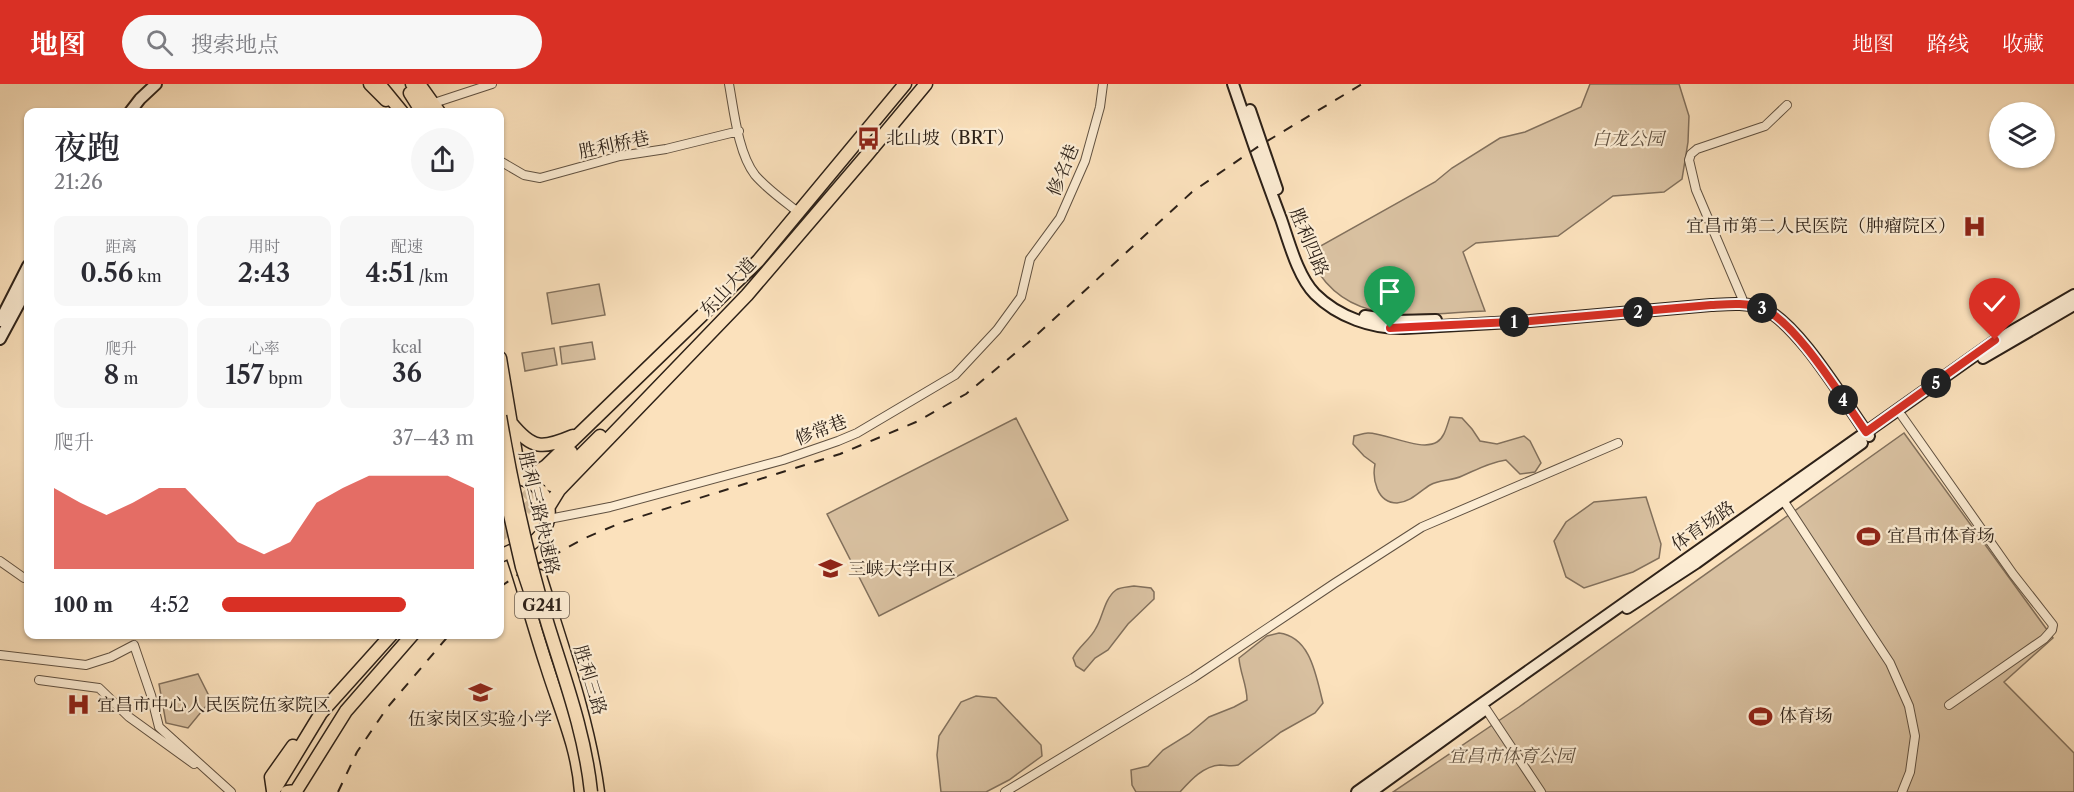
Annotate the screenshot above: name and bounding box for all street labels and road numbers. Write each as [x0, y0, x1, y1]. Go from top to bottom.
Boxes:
street label: 胜利桥巷 [576, 127, 652, 163]
street label: 修名巷 [1043, 141, 1083, 199]
street label: 胜利四路 [1285, 205, 1333, 279]
street label: 东山大道 [695, 253, 761, 321]
street label: 修常巷 [792, 410, 850, 450]
street label: 胜利三路快速路 [514, 449, 564, 577]
street label: 体育场路 [1667, 496, 1739, 556]
road number: G241 [515, 592, 569, 618]
street label: 胜利三路 [569, 642, 611, 718]

